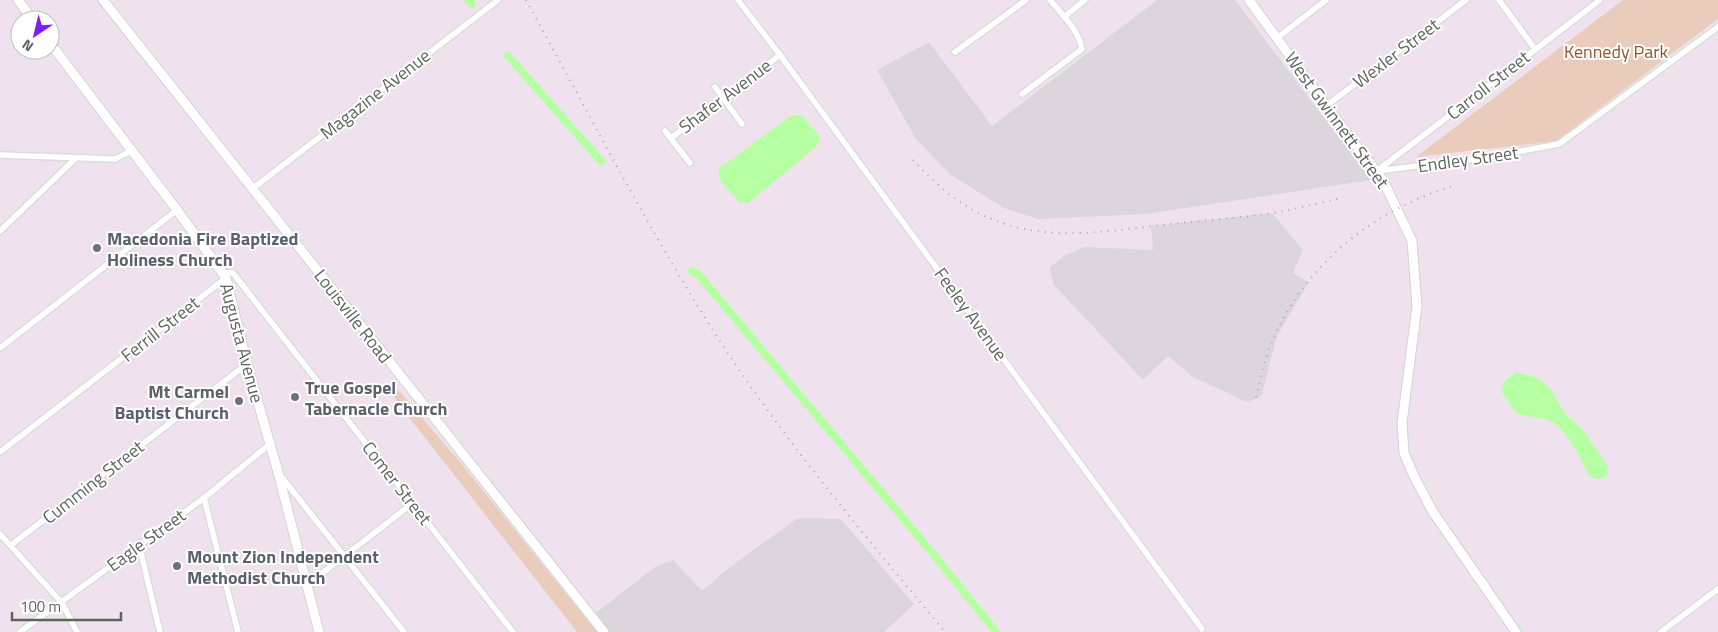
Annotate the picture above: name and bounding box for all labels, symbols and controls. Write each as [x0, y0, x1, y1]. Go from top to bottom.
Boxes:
north arrow [10, 10, 60, 60]
street label: Wexler Street [1347, 11, 1446, 95]
text: N [17, 35, 37, 57]
park label: Kennedy Park [1564, 38, 1668, 65]
street label: Magazine Avenue [314, 42, 436, 146]
street label: Carroll Street [1441, 43, 1536, 126]
street label: West Gwinnett Street [1278, 46, 1396, 195]
street label: Shafer Avenue [673, 52, 777, 140]
street label: Endley Street [1416, 138, 1521, 179]
place label: Macedonia Fire Baptized Holiness Church [107, 225, 298, 273]
marker: Macedonia Fire Baptized Holiness Church [91, 242, 103, 254]
street label: Feeley Avenue [928, 262, 1014, 366]
street label: Louisville Road [308, 263, 398, 369]
street label: Augusta Avenue [213, 280, 271, 406]
street label: Ferrill Street [115, 289, 206, 368]
place label: True Gospel Tabernacle Church [305, 374, 448, 422]
place label: Mt Carmel Baptist Church [114, 378, 229, 426]
marker: True Gospel Tabernacle Church [289, 391, 301, 403]
marker: Mt Carmel Baptist Church [233, 395, 245, 407]
street label: Cumming Street [36, 433, 150, 530]
street label: Comer Street [356, 435, 439, 531]
street label: Eagle Street [101, 502, 192, 578]
place label: Mount Zion Independent Methodist Church [187, 543, 379, 591]
marker: Mount Zion Independent Methodist Church [171, 560, 183, 572]
scale bar [12, 590, 121, 622]
text: 100 m [20, 595, 61, 618]

